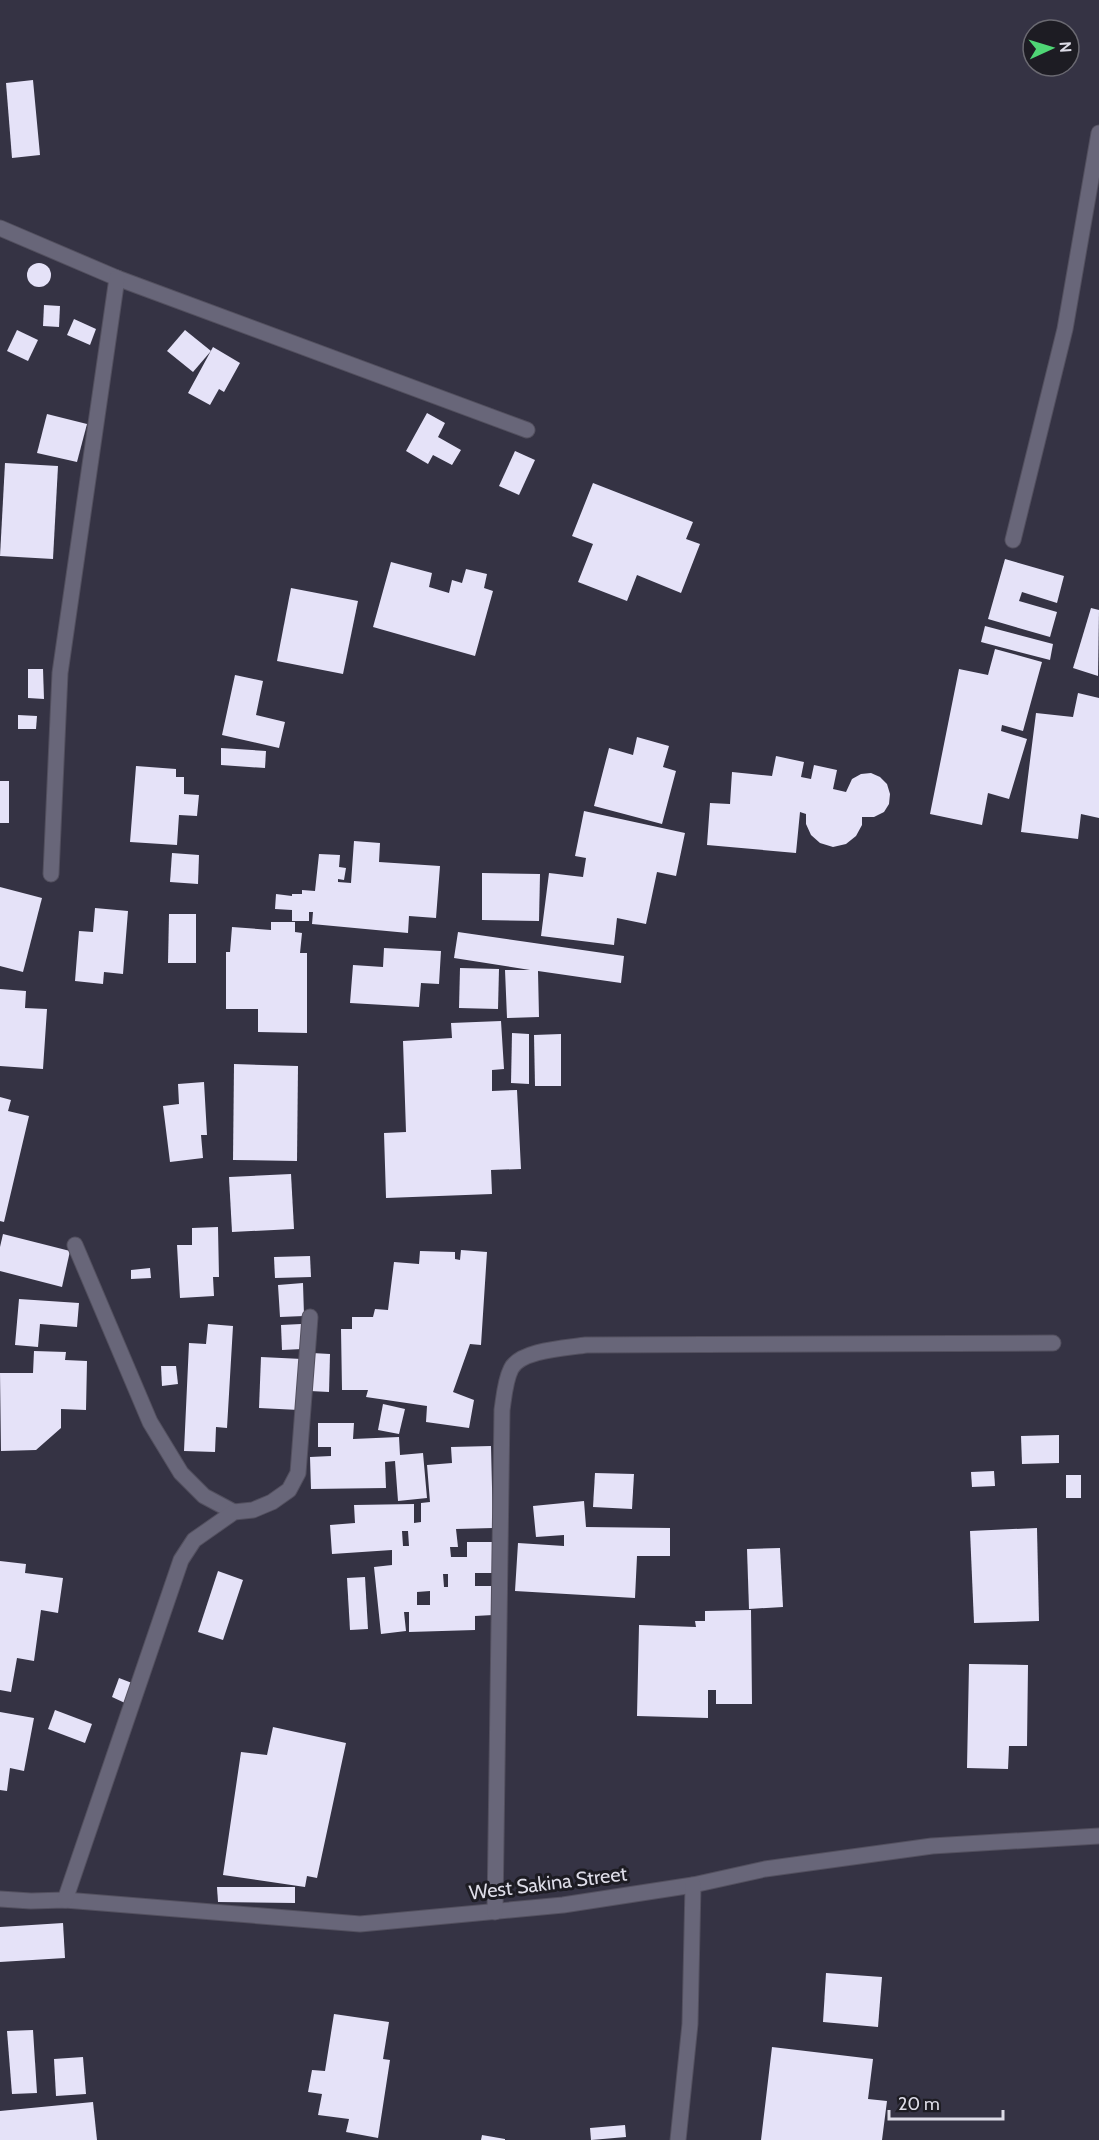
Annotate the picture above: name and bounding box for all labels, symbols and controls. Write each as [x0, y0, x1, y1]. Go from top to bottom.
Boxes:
north arrow [1021, 18, 1081, 78]
text: N [1056, 41, 1075, 53]
street label: West Sakina Street [468, 1861, 629, 1905]
scale bar [889, 2083, 1003, 2121]
text: 20 m [898, 2093, 940, 2115]

